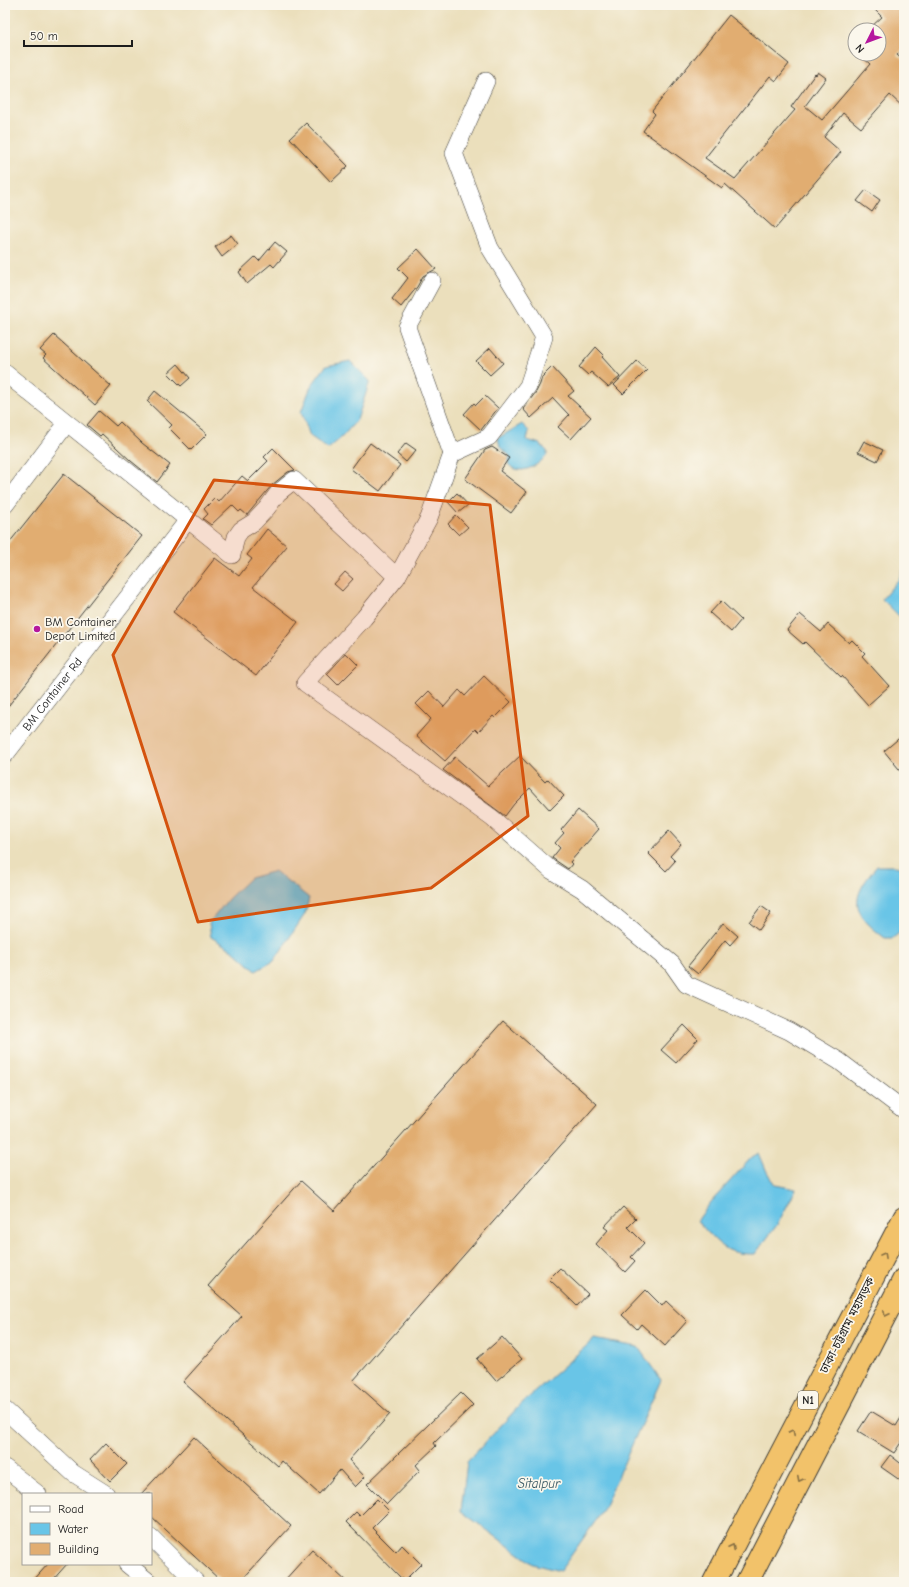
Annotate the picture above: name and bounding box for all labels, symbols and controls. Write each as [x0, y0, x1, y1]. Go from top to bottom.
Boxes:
scale bar [24, 22, 132, 48]
north arrow [847, 22, 887, 62]
text: 50 m [30, 29, 58, 43]
text: N [853, 41, 867, 55]
place label: BM Container Depot Limited [45, 615, 117, 643]
marker: BM Container Depot Limited [32, 624, 42, 634]
street label: BM Container Rd [20, 655, 85, 734]
one-way arrow [880, 1251, 887, 1259]
street label: ঢাকা-চট্টগ্রাম মহাসড়ক [815, 1274, 877, 1376]
one-way arrow [883, 1310, 890, 1317]
road number: N1 [798, 1391, 818, 1409]
one-way arrow [787, 1429, 794, 1436]
one-way arrow [797, 1475, 805, 1482]
water label: Sitalpur [518, 1476, 561, 1491]
legend [22, 1493, 152, 1565]
text: Road [58, 1502, 84, 1516]
text: Water [58, 1522, 88, 1536]
text: Building [58, 1542, 99, 1556]
one-way arrow [727, 1544, 735, 1551]

